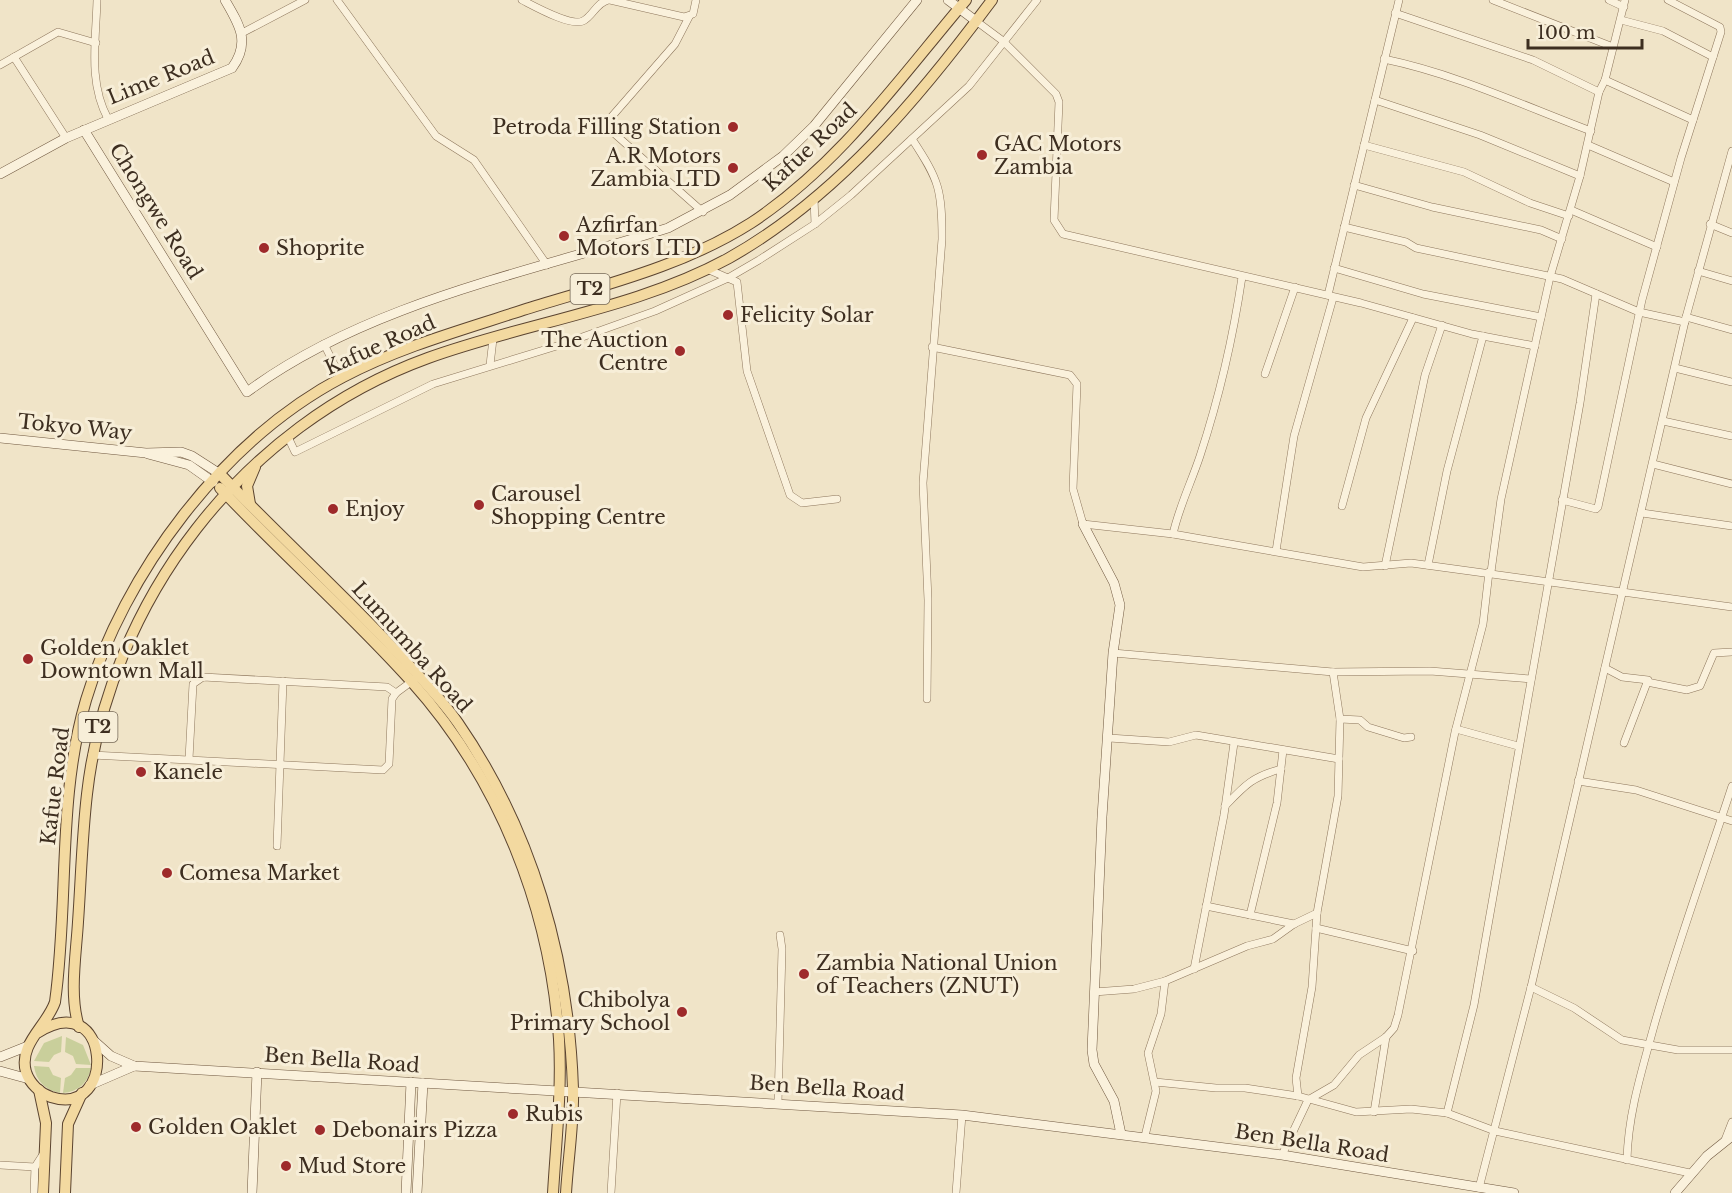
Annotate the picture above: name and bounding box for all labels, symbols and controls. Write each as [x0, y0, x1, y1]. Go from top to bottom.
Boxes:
scale bar [1528, 12, 1642, 50]
text: 100 m [1537, 22, 1595, 44]
street label: Lime Road [104, 45, 218, 109]
street label: Kafue Road [758, 98, 862, 196]
place label: Petroda Filling Station [492, 115, 721, 139]
marker: Petroda Filling Station [726, 120, 740, 134]
place label: GAC Motors Zambia [994, 132, 1122, 179]
street label: Chongwe Road [105, 139, 207, 283]
place label: A.R Motors Zambia LTD [590, 144, 721, 191]
marker: GAC Motors Zambia [975, 148, 989, 162]
marker: A.R Motors Zambia LTD [726, 161, 740, 175]
place label: Azfirfan Motors LTD [575, 213, 701, 260]
marker: Azfirfan Motors LTD [557, 229, 571, 243]
place label: Shoprite [276, 236, 365, 260]
marker: Shoprite [257, 241, 271, 255]
road number: T2 [570, 274, 610, 304]
place label: Felicity Solar [740, 303, 874, 327]
marker: Felicity Solar [721, 308, 735, 322]
street label: Kafue Road [321, 310, 439, 380]
place label: The Auction Centre [541, 328, 668, 375]
marker: The Auction Centre [673, 344, 687, 358]
street label: Tokyo Way [17, 409, 134, 445]
place label: Carousel Shopping Centre [491, 482, 666, 529]
place label: Enjoy [345, 497, 405, 521]
marker: Carousel Shopping Centre [472, 498, 486, 512]
marker: Enjoy [326, 502, 340, 516]
street label: Lumumba Road [347, 577, 477, 717]
place label: Golden Oaklet Downtown Mall [40, 636, 204, 683]
marker: Golden Oaklet Downtown Mall [21, 652, 35, 666]
road number: T2 [78, 712, 118, 742]
street label: Kafue Road [36, 726, 74, 846]
place label: Kanele [153, 760, 223, 784]
marker: Kanele [134, 765, 148, 779]
place label: Comesa Market [179, 861, 340, 885]
marker: Comesa Market [160, 866, 174, 880]
place label: Zambia National Union of Teachers (ZNUT) [816, 951, 1058, 998]
marker: Zambia National Union of Teachers (ZNUT) [797, 967, 811, 981]
place label: Chibolya Primary School [510, 988, 671, 1035]
marker: Chibolya Primary School [675, 1005, 689, 1019]
street label: Ben Bella Road [263, 1043, 421, 1077]
street label: Ben Bella Road [748, 1071, 906, 1105]
place label: Rubis [525, 1102, 583, 1126]
marker: Rubis [506, 1107, 520, 1121]
place label: Golden Oaklet [148, 1115, 298, 1139]
place label: Debonairs Pizza [332, 1118, 498, 1142]
street label: Ben Bella Road [1233, 1119, 1391, 1167]
marker: Golden Oaklet [129, 1120, 143, 1134]
marker: Debonairs Pizza [313, 1123, 327, 1137]
place label: Mud Store [298, 1154, 406, 1178]
marker: Mud Store [279, 1159, 293, 1173]

